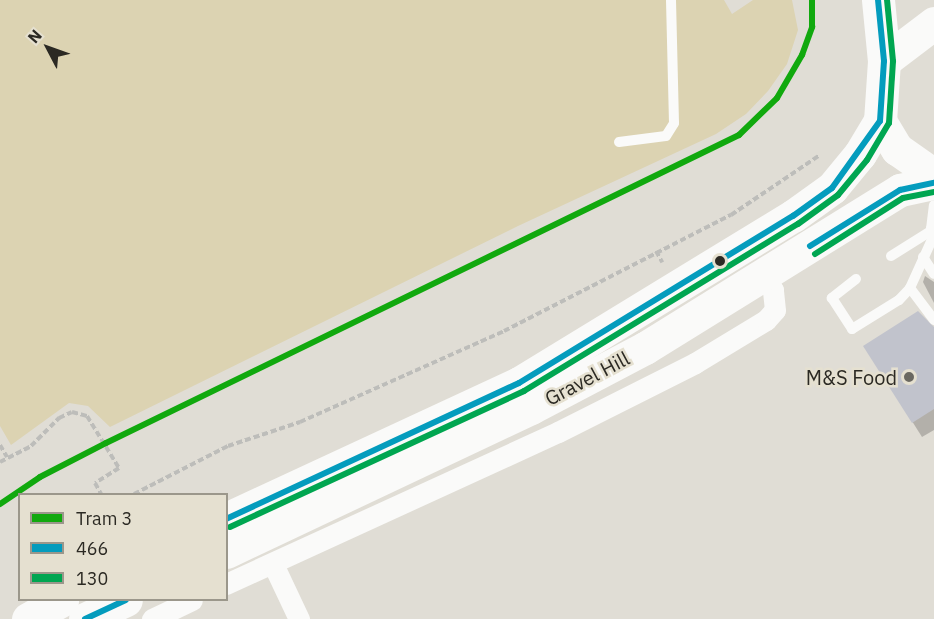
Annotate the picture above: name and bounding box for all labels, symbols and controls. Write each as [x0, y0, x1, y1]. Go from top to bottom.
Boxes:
north arrow [18, 18, 78, 78]
text: N [23, 25, 46, 47]
unlabelled marker [714, 255, 726, 267]
street label: Gravel Hill [541, 346, 633, 410]
place label: M&S Food [806, 365, 897, 389]
marker: M&S Food [902, 370, 916, 384]
legend [18, 493, 228, 601]
text: Tram 3 [76, 507, 132, 530]
text: 466 [76, 537, 108, 560]
text: 130 [76, 567, 108, 590]

